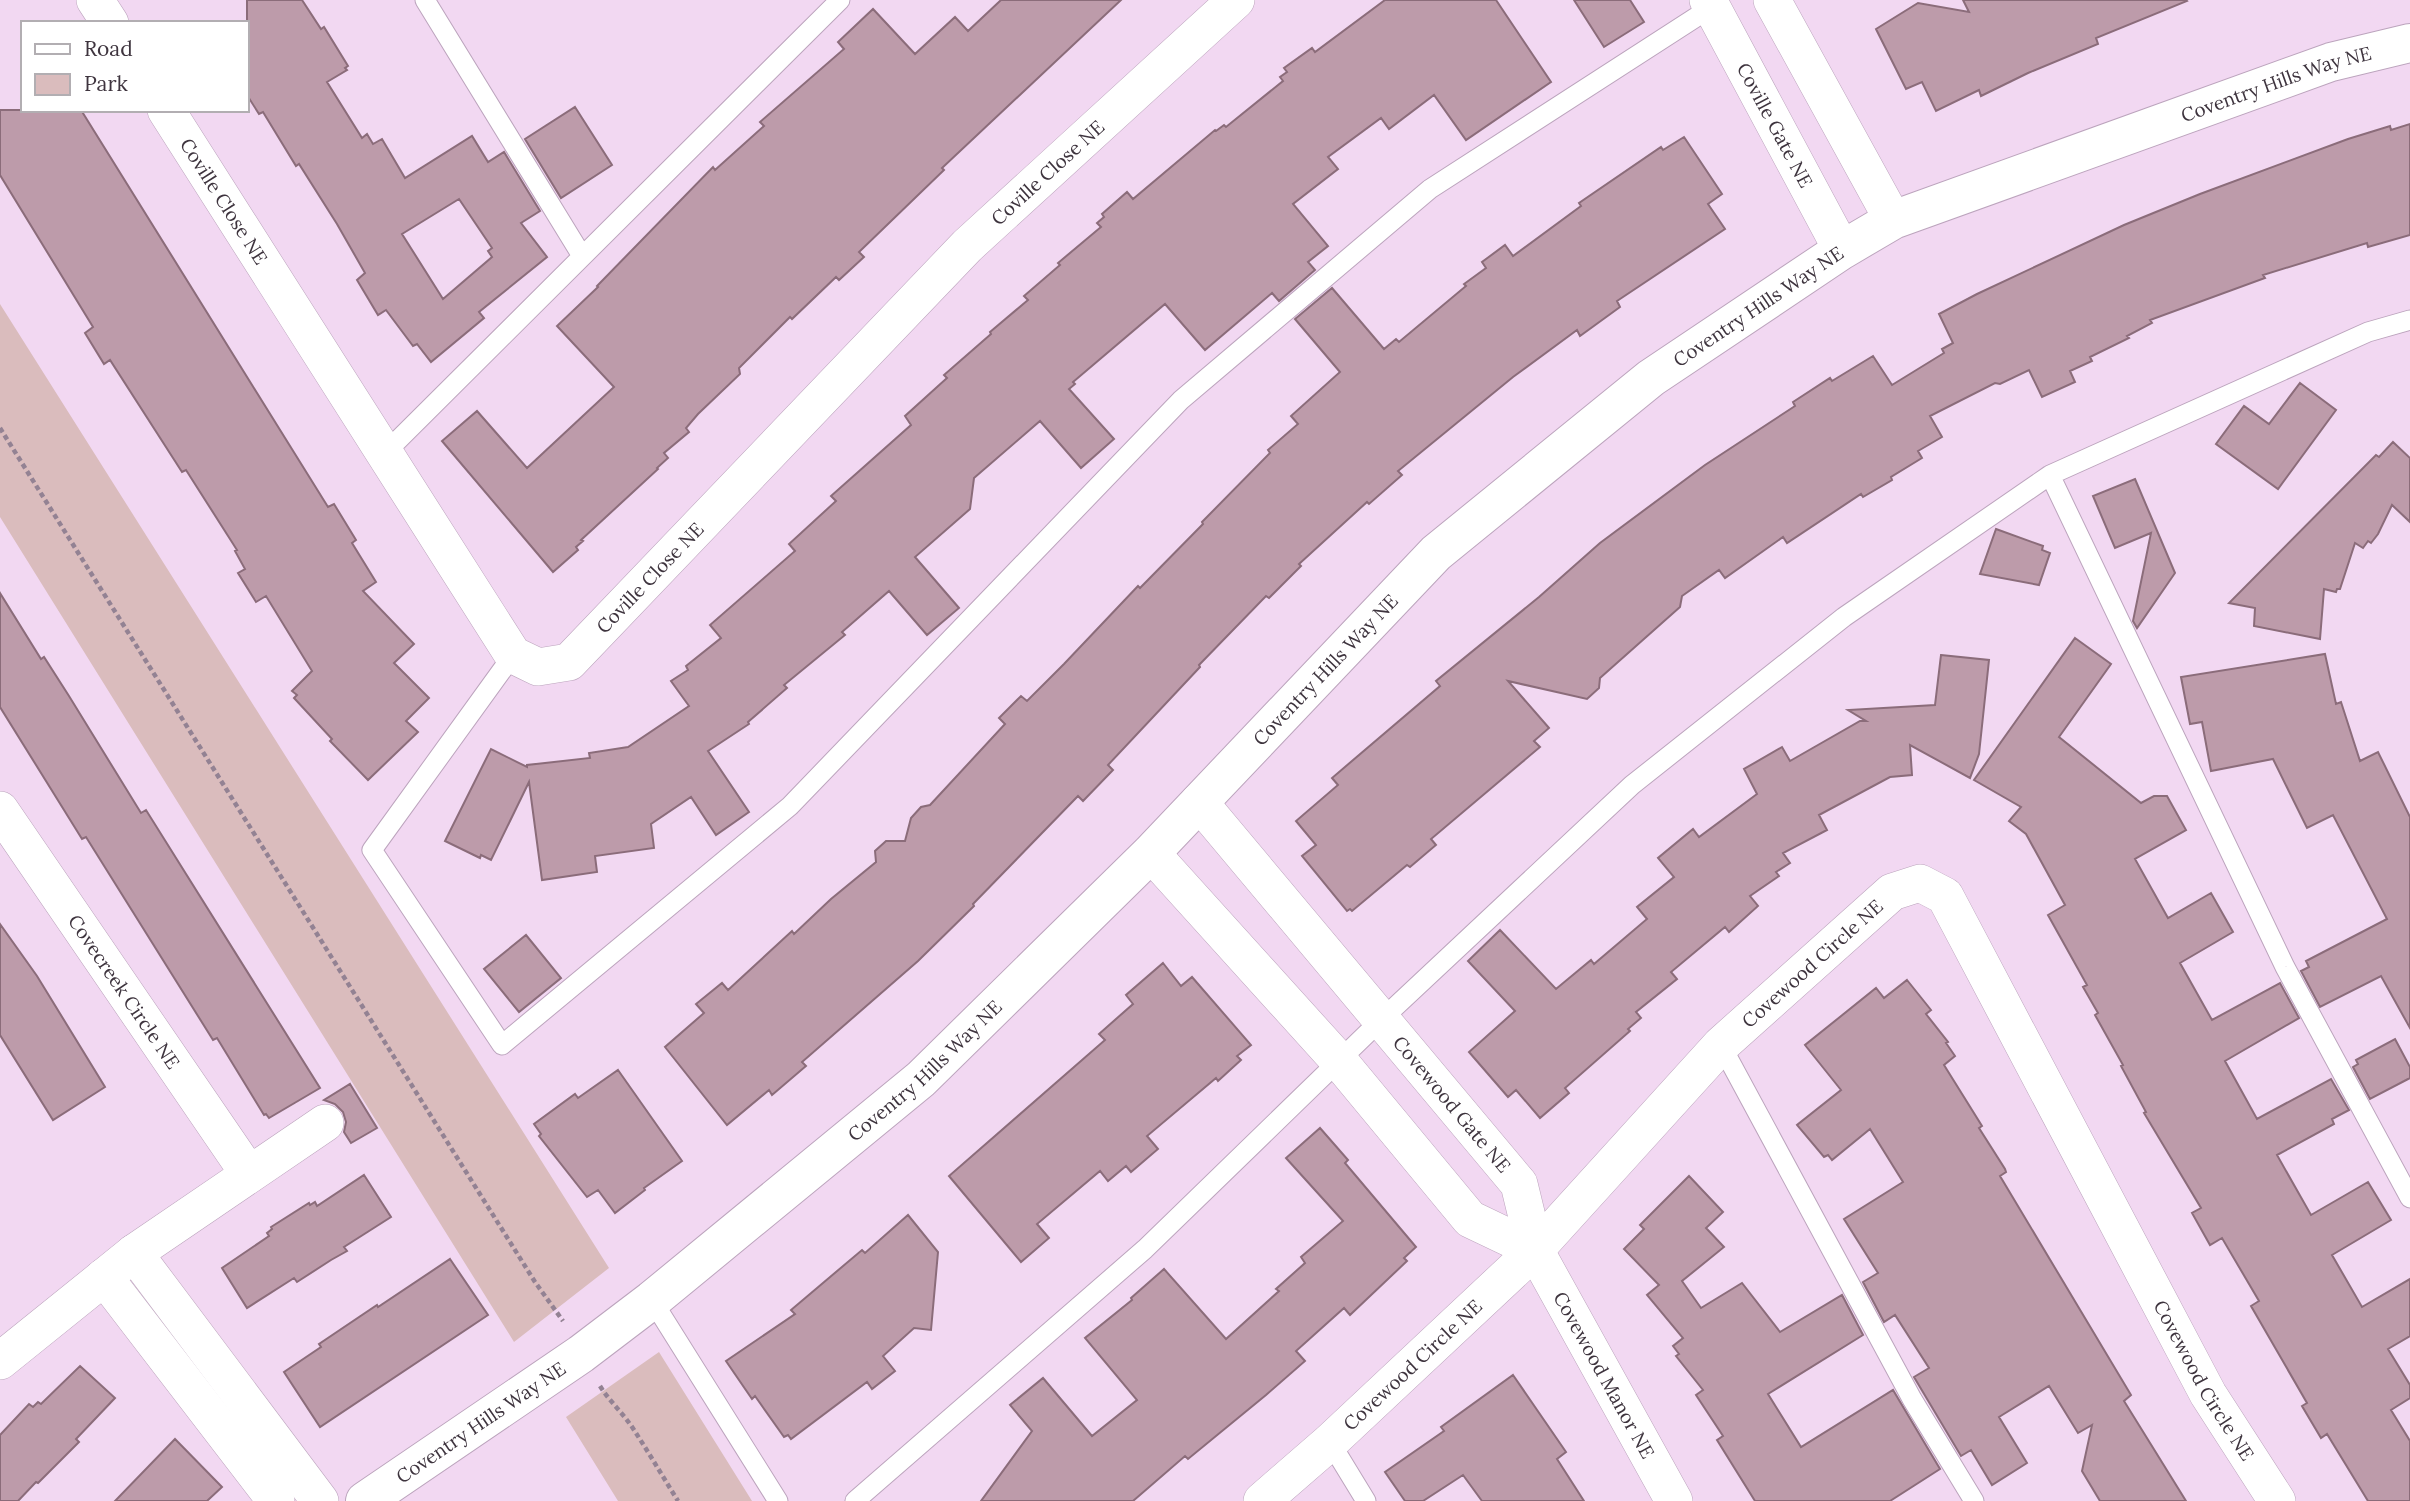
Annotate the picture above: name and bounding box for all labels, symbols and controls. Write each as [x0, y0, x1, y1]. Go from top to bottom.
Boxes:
legend [21, 21, 248, 112]
text: Road [84, 35, 133, 62]
street label: Coventry Hills Way NE [2178, 41, 2374, 127]
street label: Coville Gate NE [1732, 59, 1818, 192]
text: Park [84, 70, 128, 97]
street label: Coville Close NE [986, 115, 1109, 230]
street label: Coville Close NE [175, 134, 273, 269]
street label: Coventry Hills Way NE [1668, 241, 1848, 372]
street label: Coville Close NE [591, 517, 708, 638]
street label: Coventry Hills Way NE [1248, 589, 1403, 750]
street label: Covewood Circle NE [1737, 894, 1888, 1033]
street label: Covecreek Circle NE [63, 910, 185, 1073]
street label: Coventry Hills Way NE [843, 995, 1007, 1146]
street label: Covewood Gate NE [1388, 1031, 1516, 1177]
street label: Covewood Manor NE [1548, 1287, 1660, 1463]
street label: Covewood Circle NE [1338, 1294, 1487, 1436]
street label: Covewood Circle NE [2149, 1296, 2260, 1465]
street label: Coventry Hills Way NE [391, 1356, 570, 1488]

